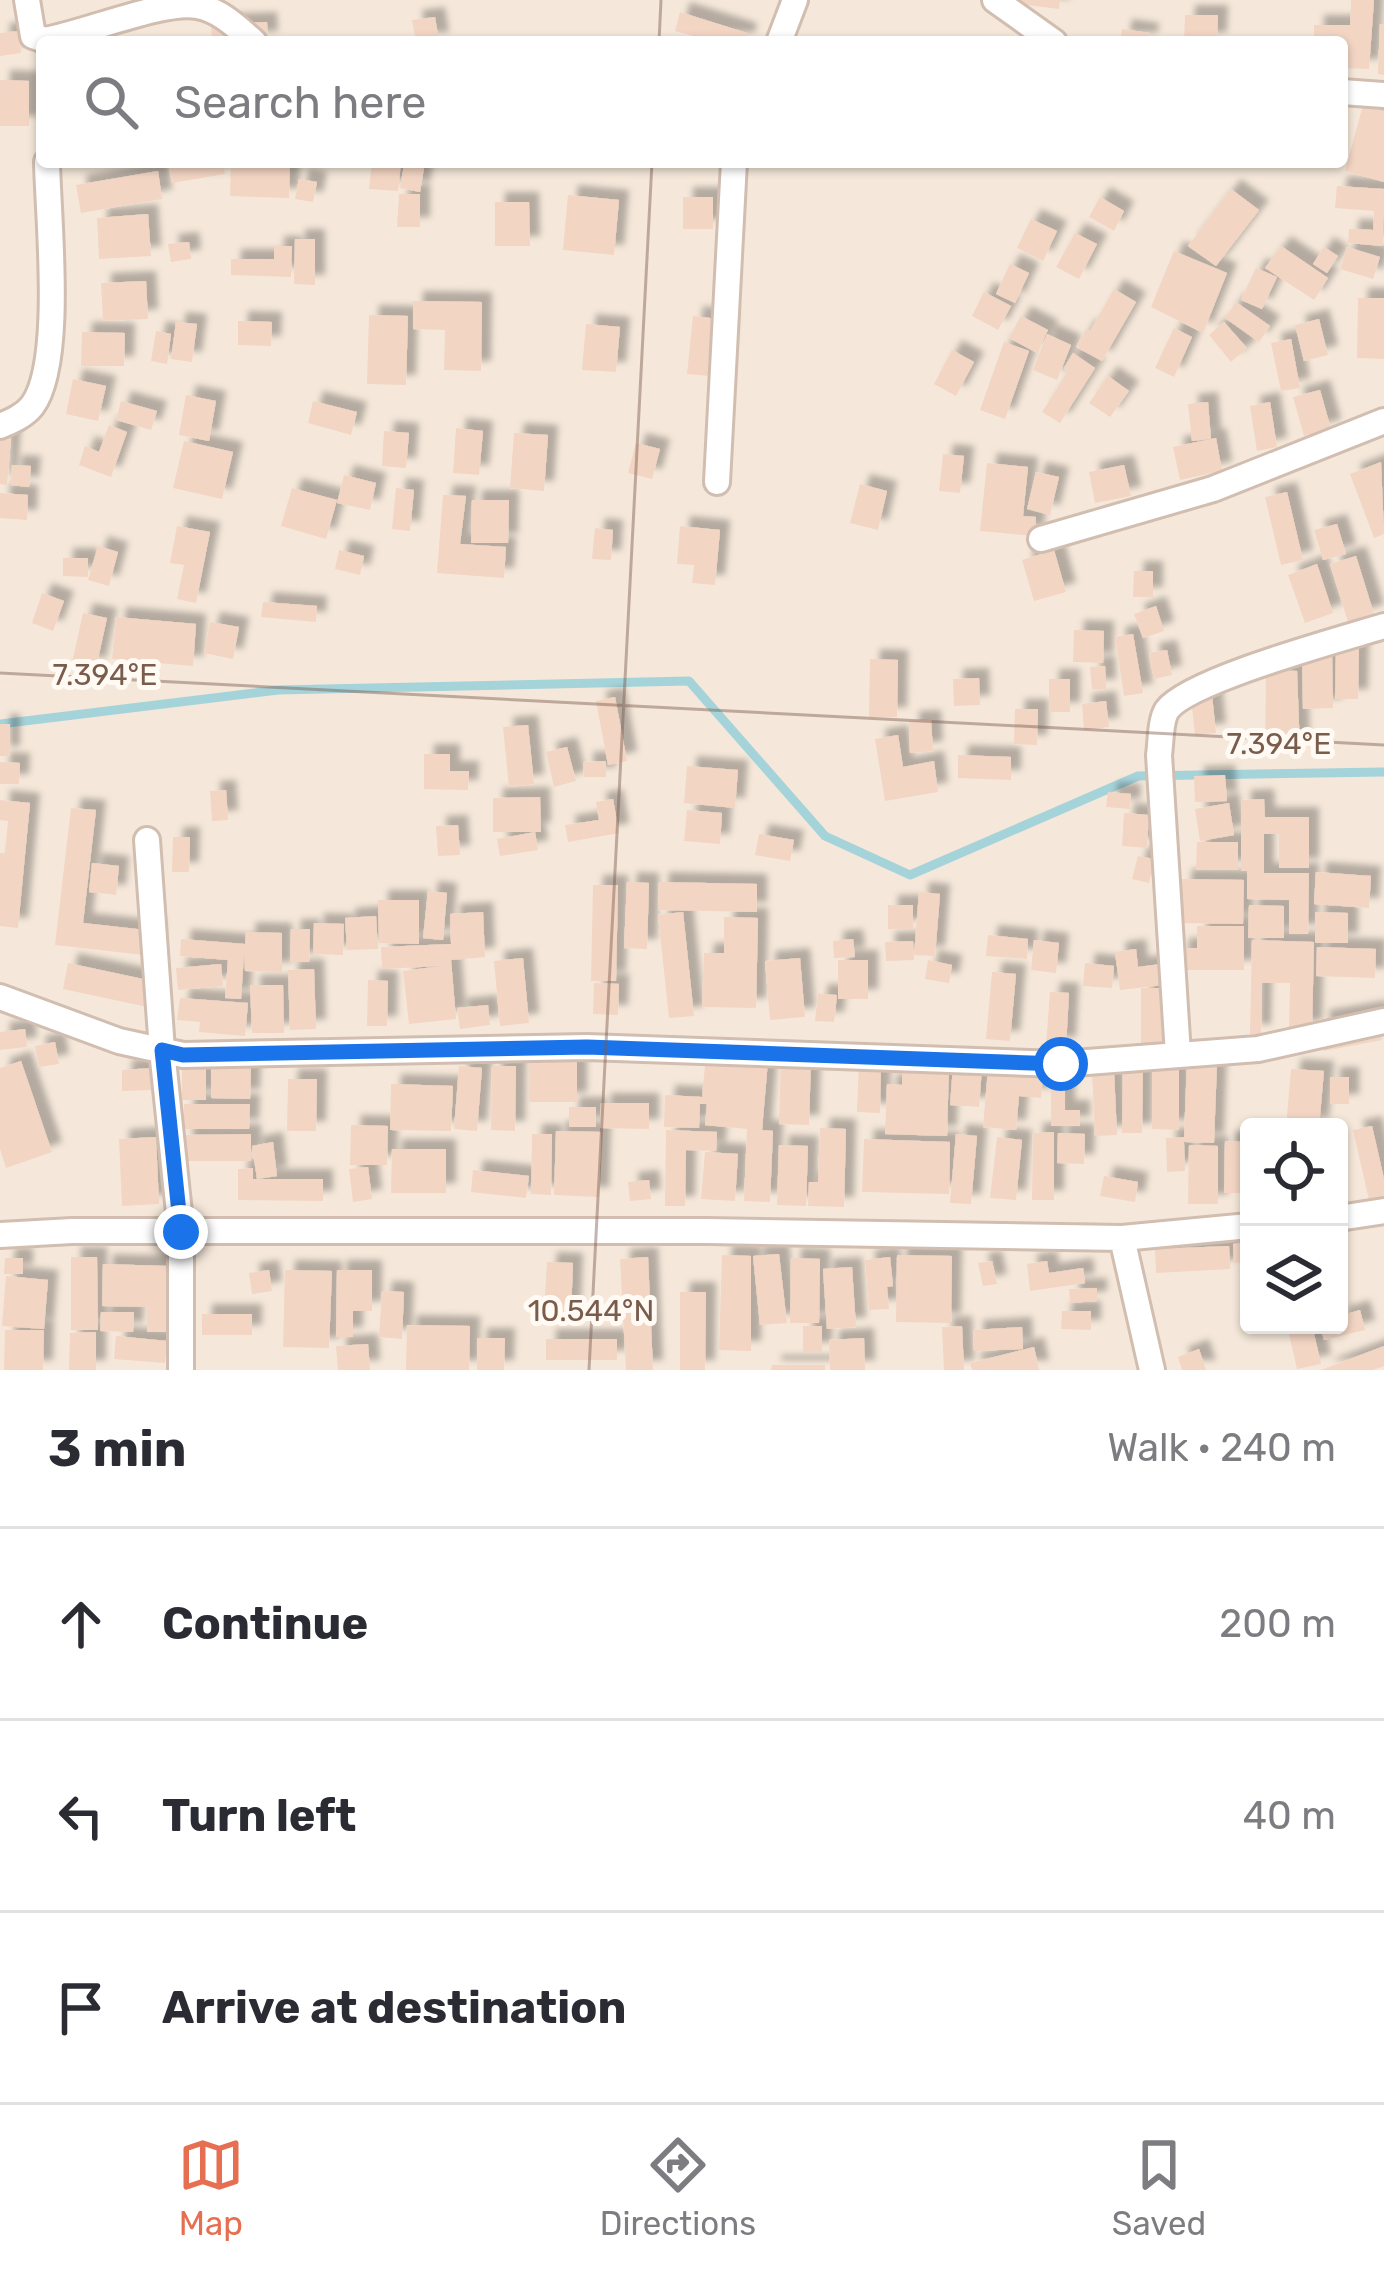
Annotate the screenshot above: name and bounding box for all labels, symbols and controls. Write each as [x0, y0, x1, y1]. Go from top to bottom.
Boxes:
search box [36, 36, 1348, 168]
icon: search [78, 69, 144, 135]
text: Search here [174, 76, 426, 129]
text: 7.394°E [53, 657, 157, 693]
text: 7.394°E [1227, 726, 1331, 762]
route start [1034, 1037, 1088, 1091]
map controls [1240, 1118, 1348, 1334]
button: locate [1240, 1118, 1348, 1226]
route end [154, 1205, 208, 1259]
button: layers [1240, 1226, 1348, 1334]
text: 10.544°N [528, 1293, 654, 1329]
text: 3 min [48, 1418, 187, 1479]
text: Walk · 240 m [1107, 1425, 1336, 1471]
icon: ahead [48, 1591, 114, 1657]
text: Continue [162, 1597, 368, 1650]
text: 200 m [1219, 1601, 1336, 1647]
icon: left [48, 1783, 114, 1849]
text: Turn left [162, 1789, 356, 1842]
text: 40 m [1243, 1793, 1336, 1839]
icon: arrive [48, 1975, 114, 2041]
text: Arrive at destination [162, 1981, 627, 2034]
tab: Map [178, 2132, 244, 2243]
tab: Directions [600, 2132, 756, 2243]
tab: Saved [1112, 2132, 1206, 2243]

